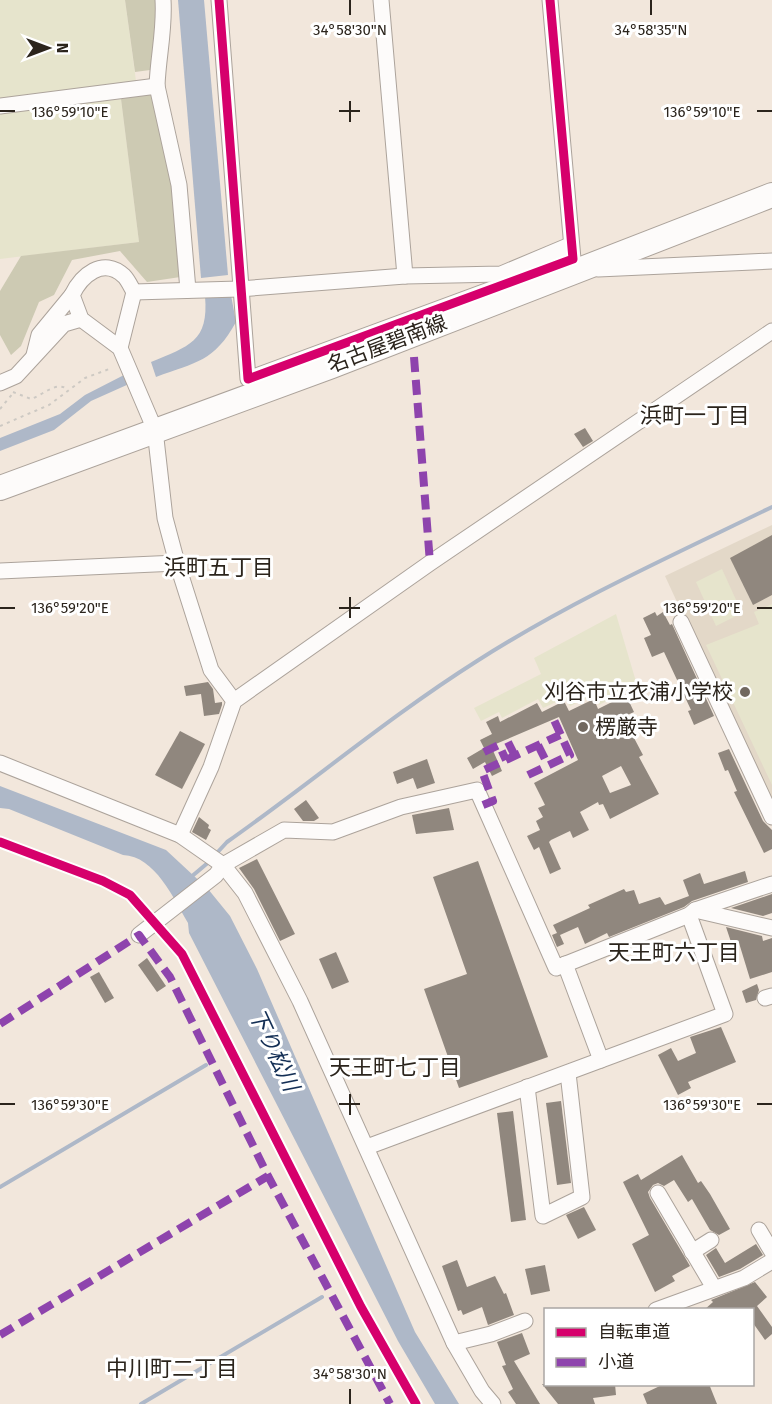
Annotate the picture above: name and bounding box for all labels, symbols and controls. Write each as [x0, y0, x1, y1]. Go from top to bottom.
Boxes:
north arrow [18, 18, 78, 78]
text: 34°58'30"N [313, 21, 387, 39]
text: 34°58'35"N [615, 21, 687, 39]
text: N [53, 43, 72, 53]
text: 136°59'10"E [32, 103, 108, 121]
text: 136°59'10"E [664, 103, 740, 121]
street label: 名古屋碧南線 [324, 309, 450, 379]
district label: 浜町一丁目 [640, 402, 750, 429]
district label: 浜町五丁目 [164, 554, 274, 581]
text: 136°59'20"E [31, 599, 109, 617]
text: 136°59'20"E [663, 599, 741, 617]
place label: 刈谷市立衣浦小学校 [544, 679, 733, 705]
marker: 刈谷市立衣浦小学校 [738, 685, 752, 699]
place label: 楞厳寺 [595, 714, 658, 740]
marker: 楞厳寺 [576, 720, 590, 734]
district label: 天王町六丁目 [608, 939, 740, 966]
water label: 下り松川 [243, 1004, 306, 1097]
district label: 天王町七丁目 [329, 1054, 461, 1081]
text: 136°59'30"E [31, 1096, 109, 1114]
text: 136°59'30"E [663, 1096, 741, 1114]
legend [544, 1308, 754, 1386]
text: 自転車道 [598, 1321, 670, 1343]
text: 小道 [598, 1351, 634, 1373]
district label: 中川町二丁目 [106, 1355, 238, 1382]
text: 34°58'30"N [313, 1365, 387, 1383]

